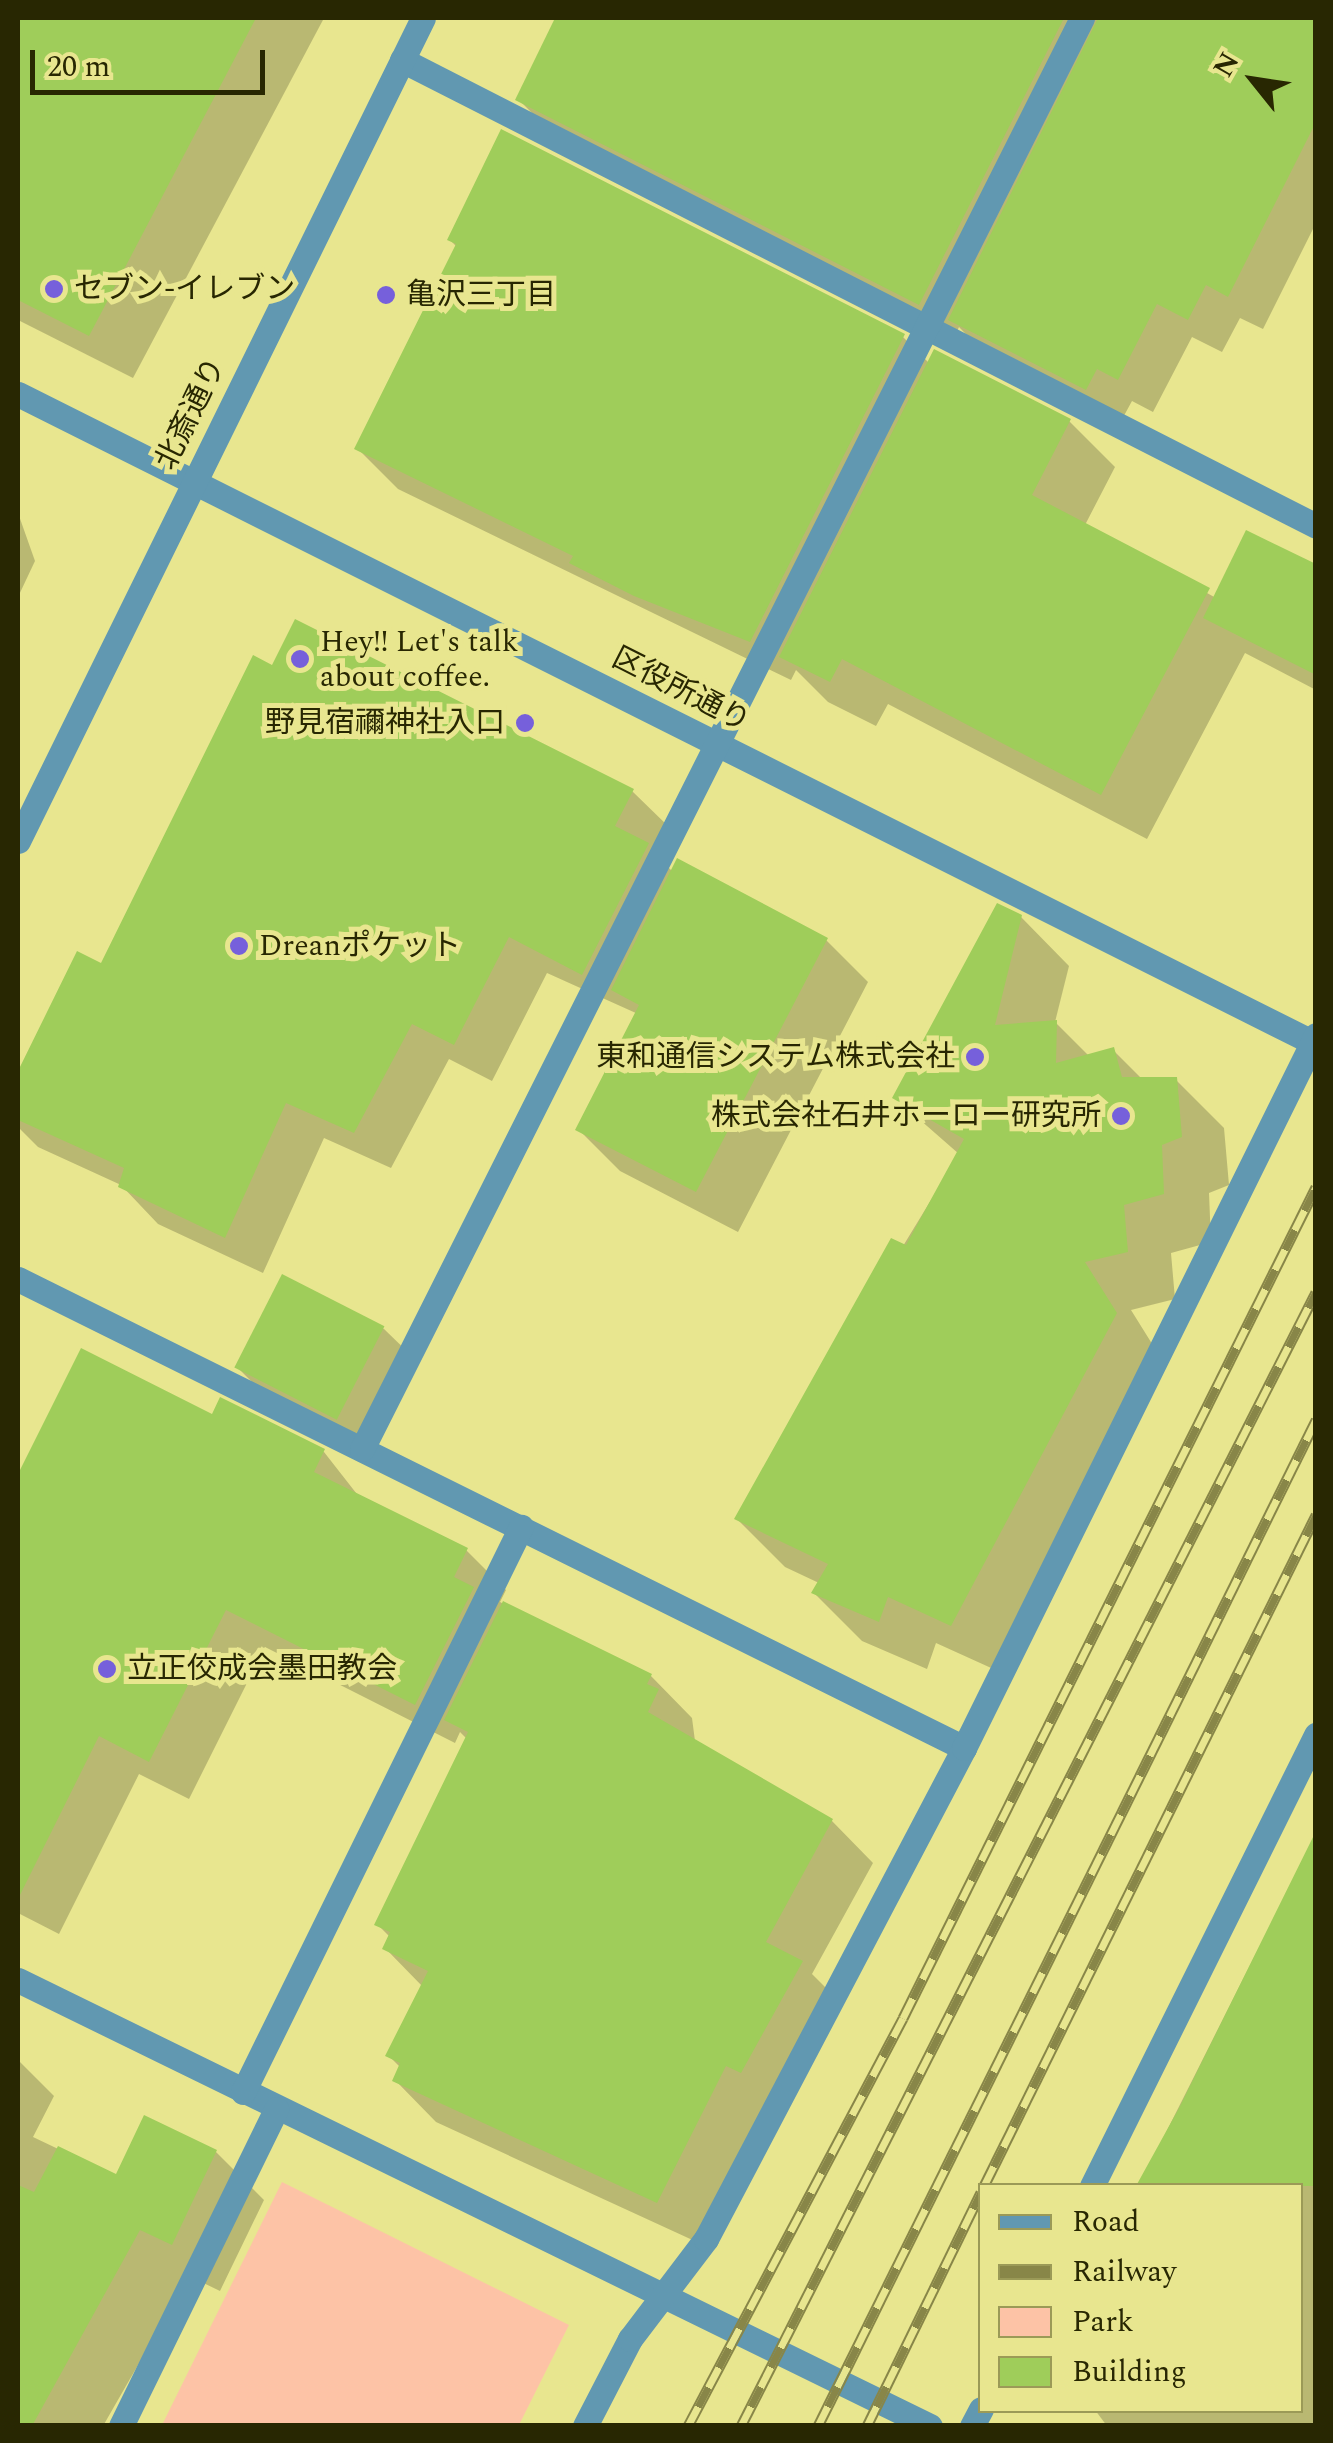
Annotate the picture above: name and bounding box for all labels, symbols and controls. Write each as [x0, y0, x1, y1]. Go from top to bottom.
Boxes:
scale bar [35, 30, 270, 92]
north arrow [1203, 30, 1303, 130]
text: 20 m [47, 44, 110, 90]
text: N [1202, 44, 1251, 85]
place label: セブン-イレブン [74, 271, 295, 307]
place label: 亀沢三丁目 [406, 277, 556, 313]
marker: セブン-イレブン [43, 278, 65, 300]
marker: 亀沢三丁目 [375, 284, 397, 306]
street label: 北斎通り [149, 352, 233, 476]
place label: Hey!! Let's talk about coffee. [320, 624, 518, 694]
street label: 区役所通り [606, 640, 756, 740]
marker: Hey!! Let's talk about coffee. [289, 648, 311, 670]
place label: 野見宿禰神社入口 [265, 705, 505, 741]
marker: 野見宿禰神社入口 [514, 712, 536, 734]
place label: Dreanポケット [259, 928, 461, 964]
marker: Dreanポケット [228, 935, 250, 957]
place label: 東和通信システム株式会社 [595, 1039, 955, 1075]
marker: 東和通信システム株式会社 [964, 1046, 986, 1068]
place label: 株式会社石井ホーロー研究所 [711, 1098, 1101, 1134]
marker: 株式会社石井ホーロー研究所 [1110, 1105, 1132, 1127]
place label: 立正佼成会墨田教会 [127, 1651, 397, 1687]
marker: 立正佼成会墨田教会 [96, 1658, 118, 1680]
legend [978, 2183, 1303, 2413]
text: Road [1072, 2199, 1140, 2245]
text: Railway [1072, 2249, 1177, 2295]
text: Park [1072, 2299, 1134, 2345]
text: Building [1072, 2349, 1187, 2395]

